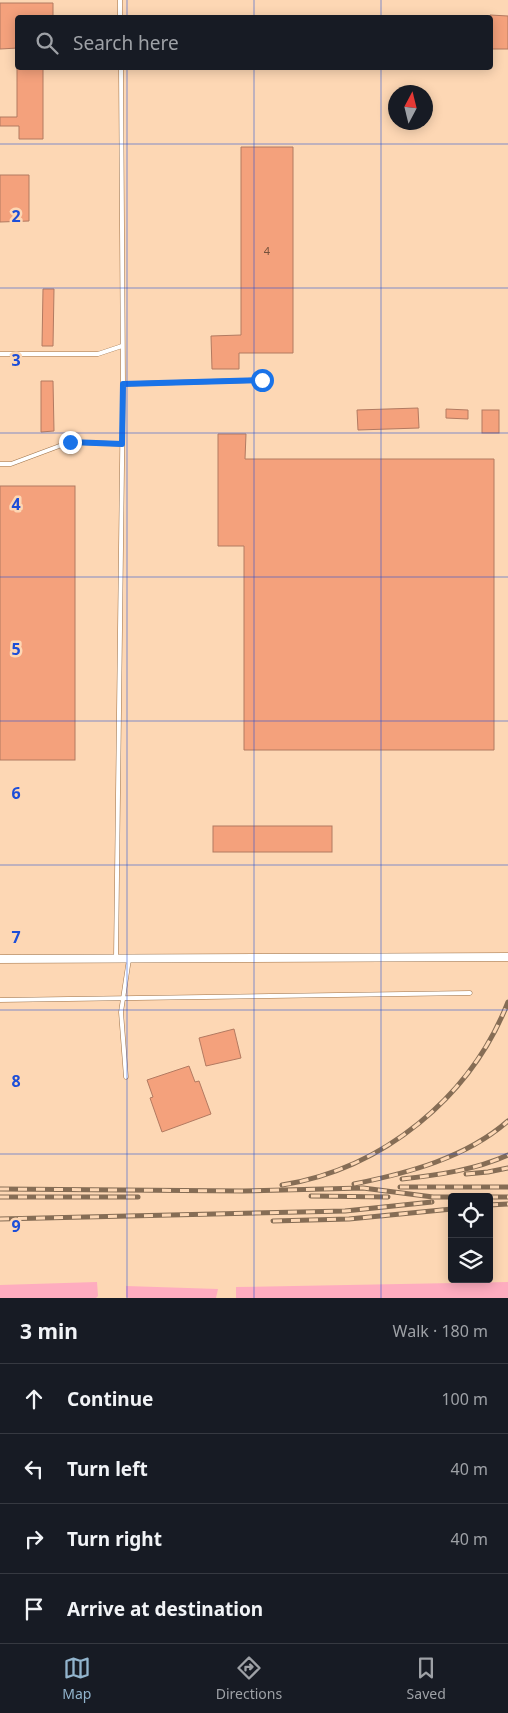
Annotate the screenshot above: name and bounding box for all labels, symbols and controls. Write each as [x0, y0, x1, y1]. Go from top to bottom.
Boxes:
search box [15, 15, 493, 70]
icon: search [33, 29, 61, 57]
text: Search here [73, 30, 179, 56]
north arrow [388, 85, 433, 130]
text: 2 [11, 205, 21, 227]
house number: 4 [264, 243, 271, 258]
text: 3 [11, 349, 21, 371]
route start [251, 369, 274, 392]
route end [59, 431, 82, 454]
text: 4 [11, 493, 21, 515]
text: 5 [11, 638, 21, 660]
text: 6 [11, 782, 21, 804]
text: 7 [11, 926, 21, 948]
text: 8 [11, 1070, 21, 1092]
map controls [448, 1193, 493, 1283]
button: locate [448, 1193, 493, 1238]
text: 9 [11, 1215, 21, 1237]
button: layers [448, 1238, 493, 1283]
text: 3 min [20, 1317, 78, 1345]
text: Walk · 180 m [393, 1320, 488, 1342]
icon: ahead [20, 1385, 48, 1413]
text: Continue [67, 1386, 153, 1412]
text: 100 m [441, 1388, 488, 1410]
icon: left [20, 1455, 48, 1483]
text: Turn left [67, 1456, 148, 1482]
text: 40 m [451, 1458, 488, 1480]
icon: right [20, 1525, 48, 1553]
text: Turn right [67, 1526, 162, 1552]
text: 40 m [451, 1528, 488, 1550]
icon: arrive [20, 1595, 48, 1623]
text: Arrive at destination [67, 1596, 263, 1622]
tab: Map [62, 1654, 91, 1703]
tab: Directions [216, 1654, 282, 1703]
tab: Saved [407, 1654, 446, 1703]

